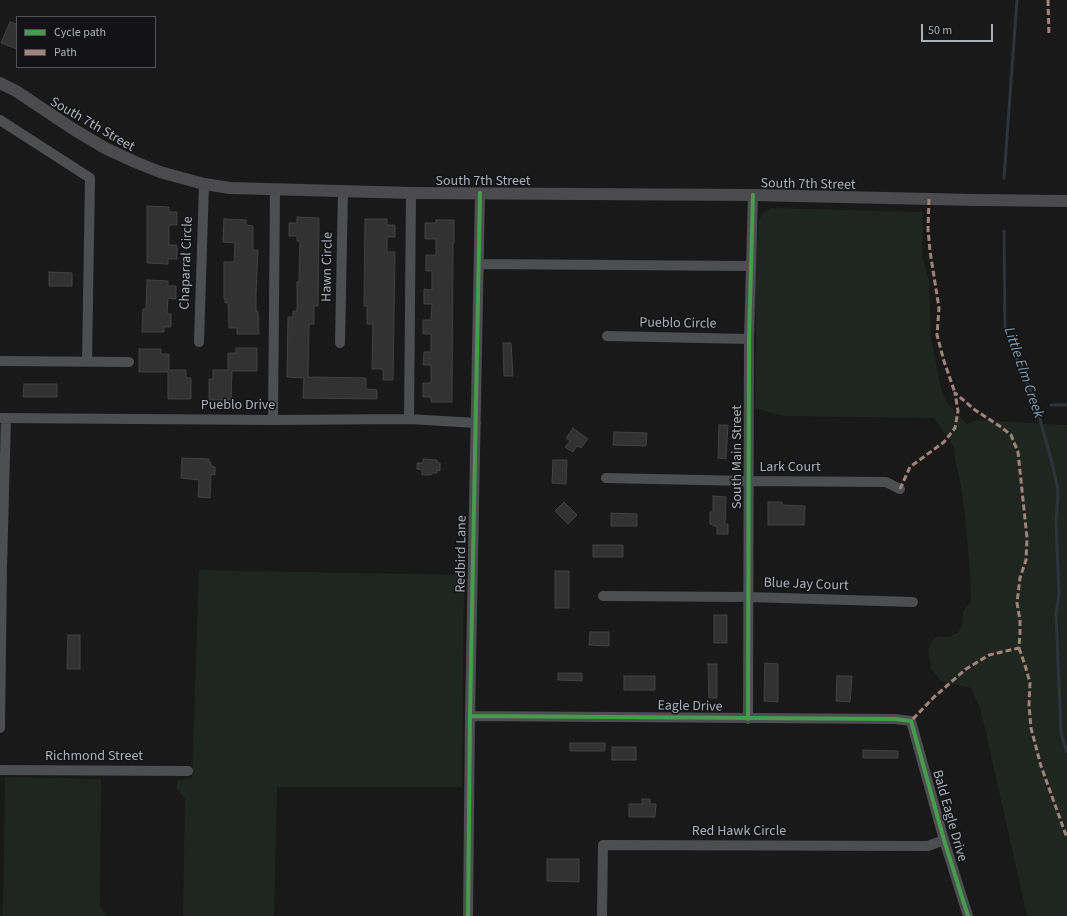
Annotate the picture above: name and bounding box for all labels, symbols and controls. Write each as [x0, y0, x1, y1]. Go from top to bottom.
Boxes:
legend [16, 16, 156, 68]
scale bar [923, 16, 995, 42]
text: 50 m [928, 22, 952, 39]
text: Cycle path [54, 24, 106, 41]
text: Path [54, 44, 77, 61]
street label: South 7th Street [47, 94, 137, 156]
street label: South 7th Street [435, 174, 531, 190]
street label: South 7th Street [760, 176, 856, 194]
street label: Chaparral Circle [177, 216, 197, 310]
street label: Hawn Circle [319, 232, 337, 302]
street label: Pueblo Circle [639, 315, 717, 333]
water label: Little Elm Creek [999, 325, 1047, 421]
street label: Pueblo Drive [201, 398, 275, 414]
street label: South Main Street [730, 405, 746, 509]
street label: Lark Court [759, 460, 821, 476]
street label: Redbird Lane [453, 515, 471, 593]
street label: Blue Jay Court [763, 575, 849, 595]
street label: Eagle Drive [657, 698, 723, 716]
street label: Richmond Street [45, 749, 143, 765]
street label: Bald Eagle Drive [928, 768, 970, 864]
street label: Red Hawk Circle [692, 824, 786, 840]

